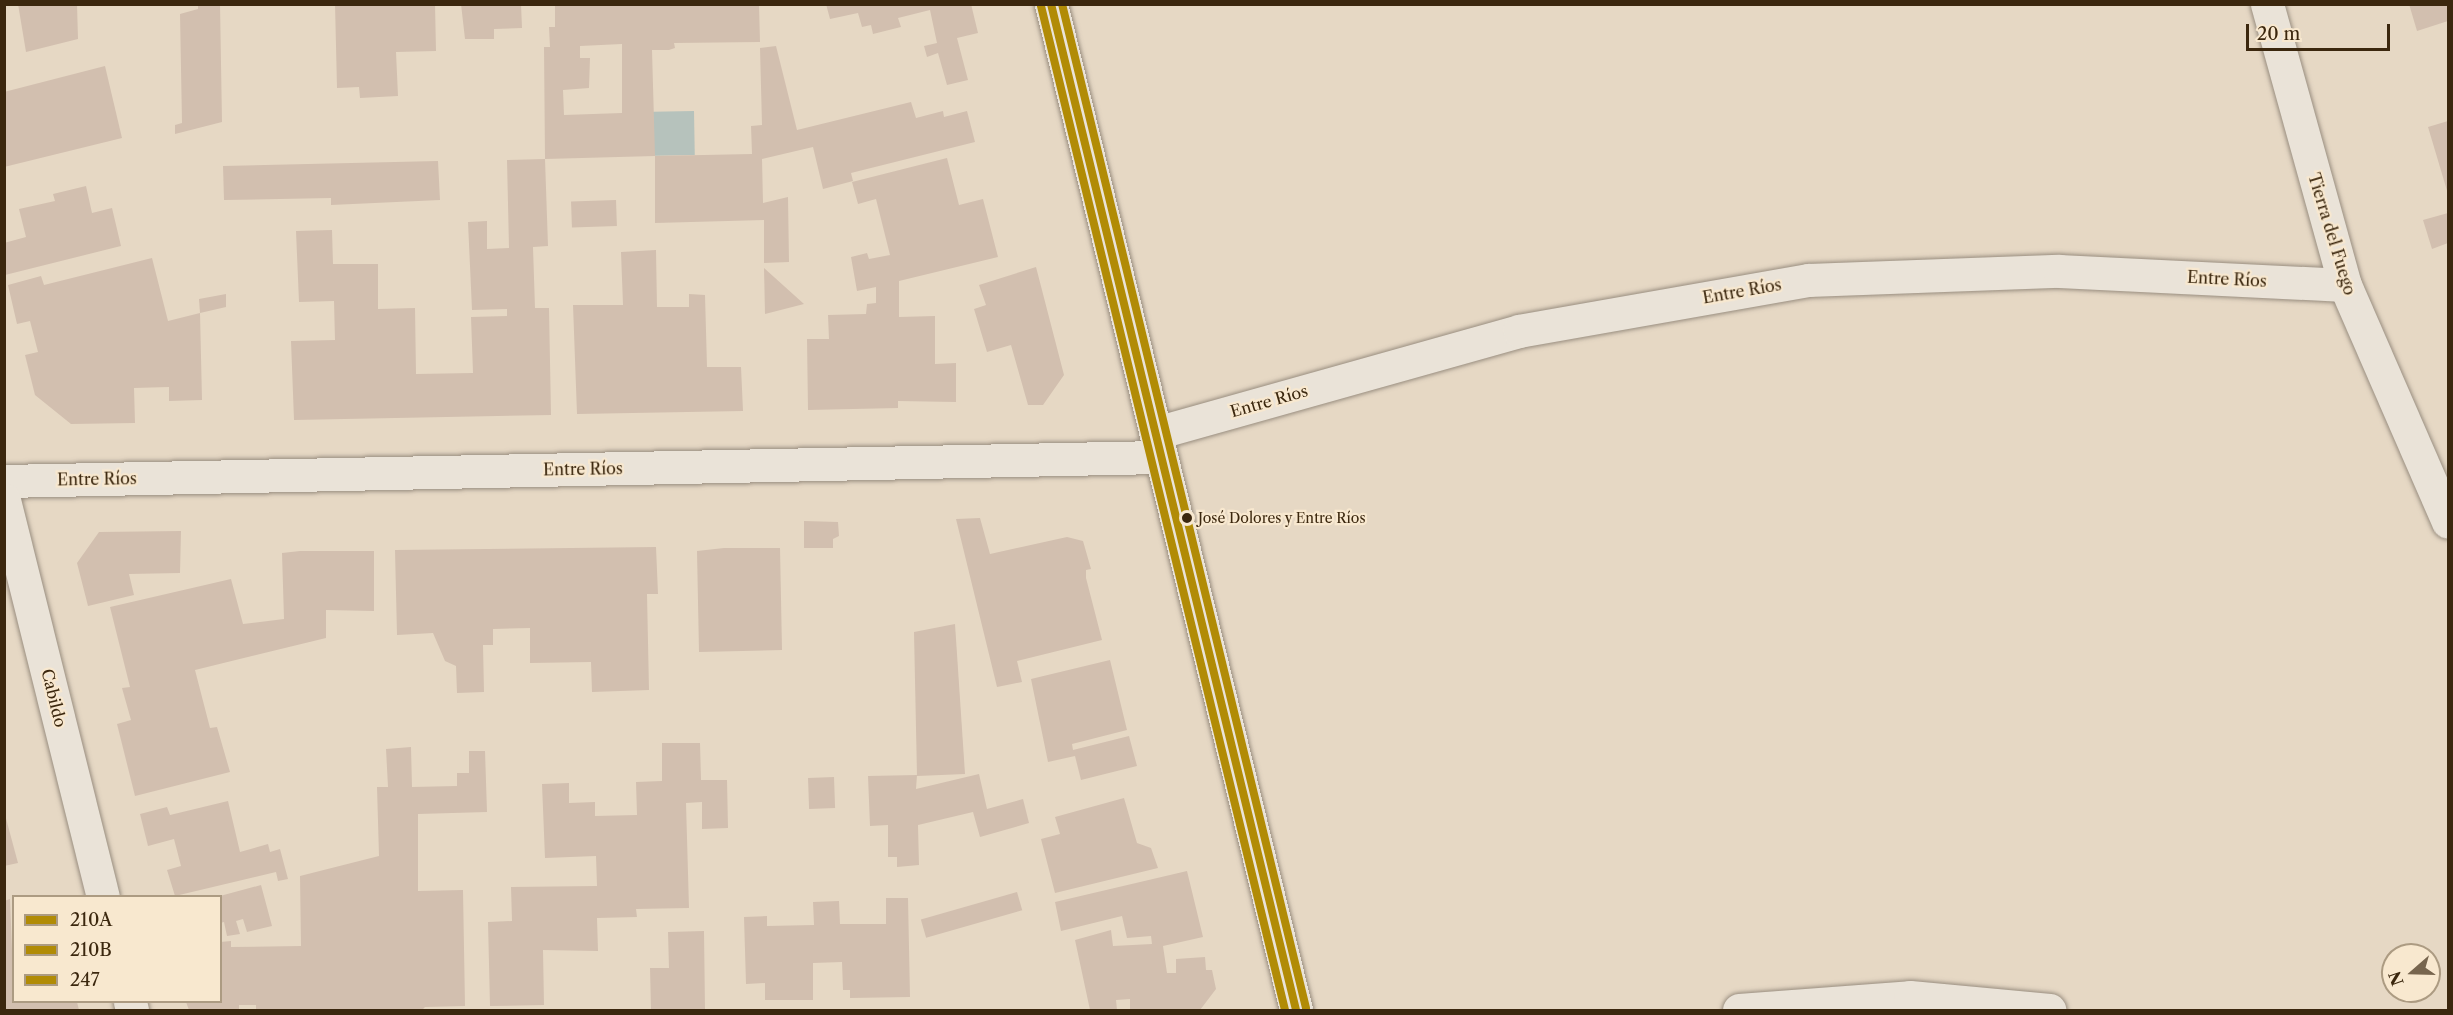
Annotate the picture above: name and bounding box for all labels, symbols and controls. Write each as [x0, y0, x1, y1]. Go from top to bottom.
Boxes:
scale bar [2249, 12, 2393, 50]
text: 20 m [2257, 23, 2300, 45]
street label: Tierra del Fuego [2304, 171, 2360, 297]
street label: Entre Ríos [2187, 267, 2267, 291]
street label: Entre Ríos [1701, 275, 1783, 307]
street label: Entre Ríos [1228, 381, 1310, 421]
street label: Entre Ríos [543, 459, 623, 479]
street label: Entre Ríos [57, 469, 137, 489]
place label: José Dolores y Entre Ríos [1198, 510, 1366, 526]
marker: José Dolores y Entre Ríos [1181, 512, 1193, 524]
street label: Cabildo [37, 667, 71, 729]
legend [12, 895, 222, 1003]
text: 210A [70, 909, 112, 931]
text: 210B [70, 939, 112, 961]
north arrow [2381, 943, 2441, 1003]
text: 247 [70, 969, 100, 991]
text: N [2384, 969, 2408, 988]

